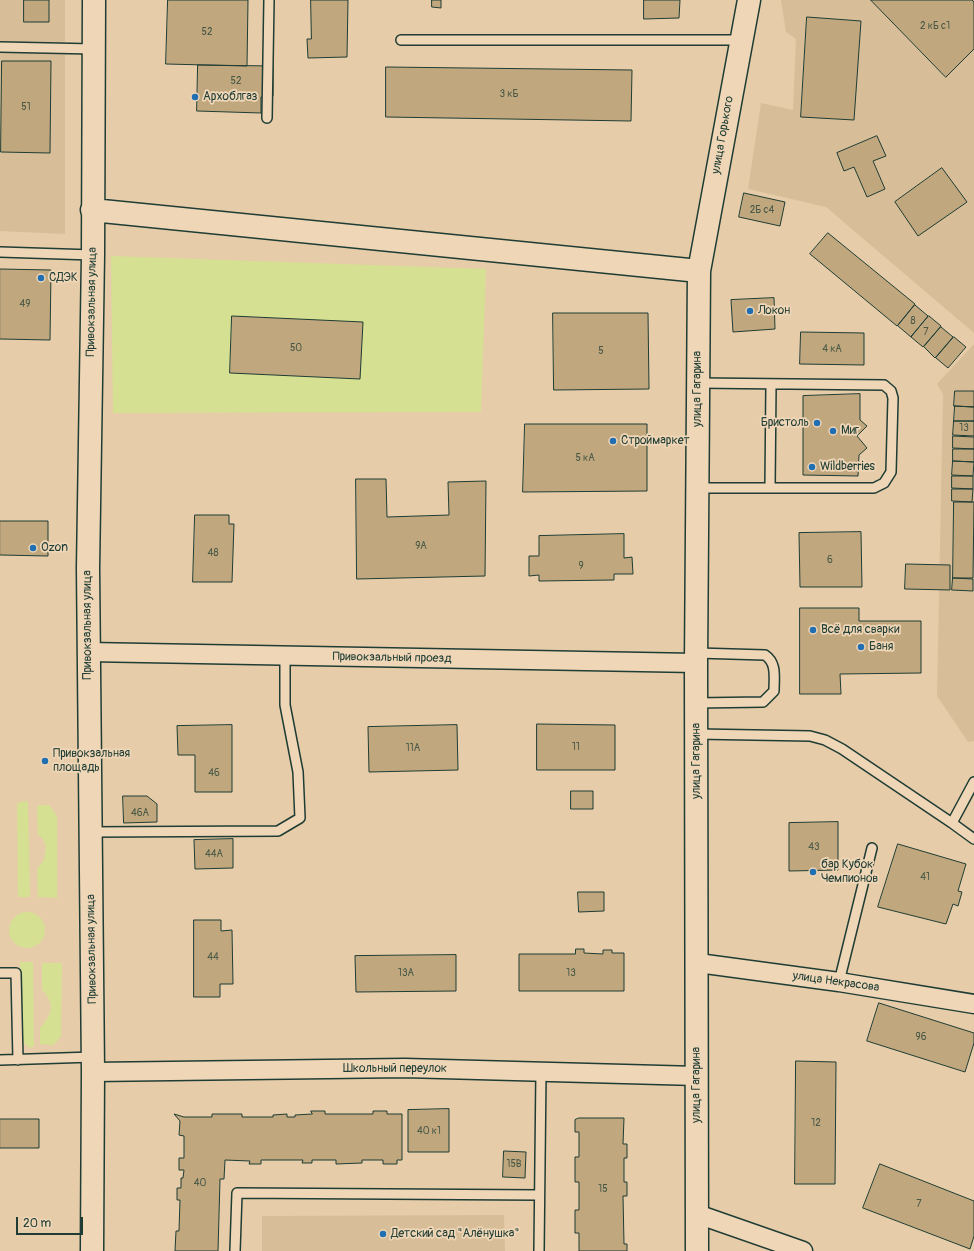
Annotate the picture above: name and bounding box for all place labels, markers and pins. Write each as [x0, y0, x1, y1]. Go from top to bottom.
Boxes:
place label: Архоблгаз [203, 90, 258, 104]
marker: Архоблгаз [190, 92, 200, 102]
place label: СДЭК [49, 271, 78, 285]
marker: СДЭК [36, 273, 46, 283]
place label: Локон [758, 304, 790, 318]
marker: Локон [745, 306, 755, 316]
place label: Бристоль [761, 416, 809, 430]
marker: Бристоль [812, 418, 822, 428]
place label: Миг [841, 424, 859, 438]
marker: Миг [828, 426, 838, 436]
place label: Строймаркет [621, 434, 690, 448]
marker: Строймаркет [608, 436, 618, 446]
place label: Wildberries [820, 460, 875, 474]
marker: Wildberries [807, 462, 817, 472]
place label: Ozon [41, 541, 68, 555]
marker: Ozon [28, 543, 38, 553]
place label: Всё для сварки [821, 623, 900, 637]
marker: Всё для сварки [808, 625, 818, 635]
place label: Баня [869, 640, 893, 654]
marker: Баня [856, 642, 866, 652]
place label: Привокзальная площадь [53, 747, 130, 775]
marker: Привокзальная площадь [40, 756, 50, 766]
place label: бар Кубок Чемпионов [821, 858, 878, 886]
marker: бар Кубок Чемпионов [808, 867, 818, 877]
place label: Детский сад "Алёнушка" [391, 1227, 519, 1241]
marker: Детский сад "Алёнушка" [378, 1229, 388, 1239]

